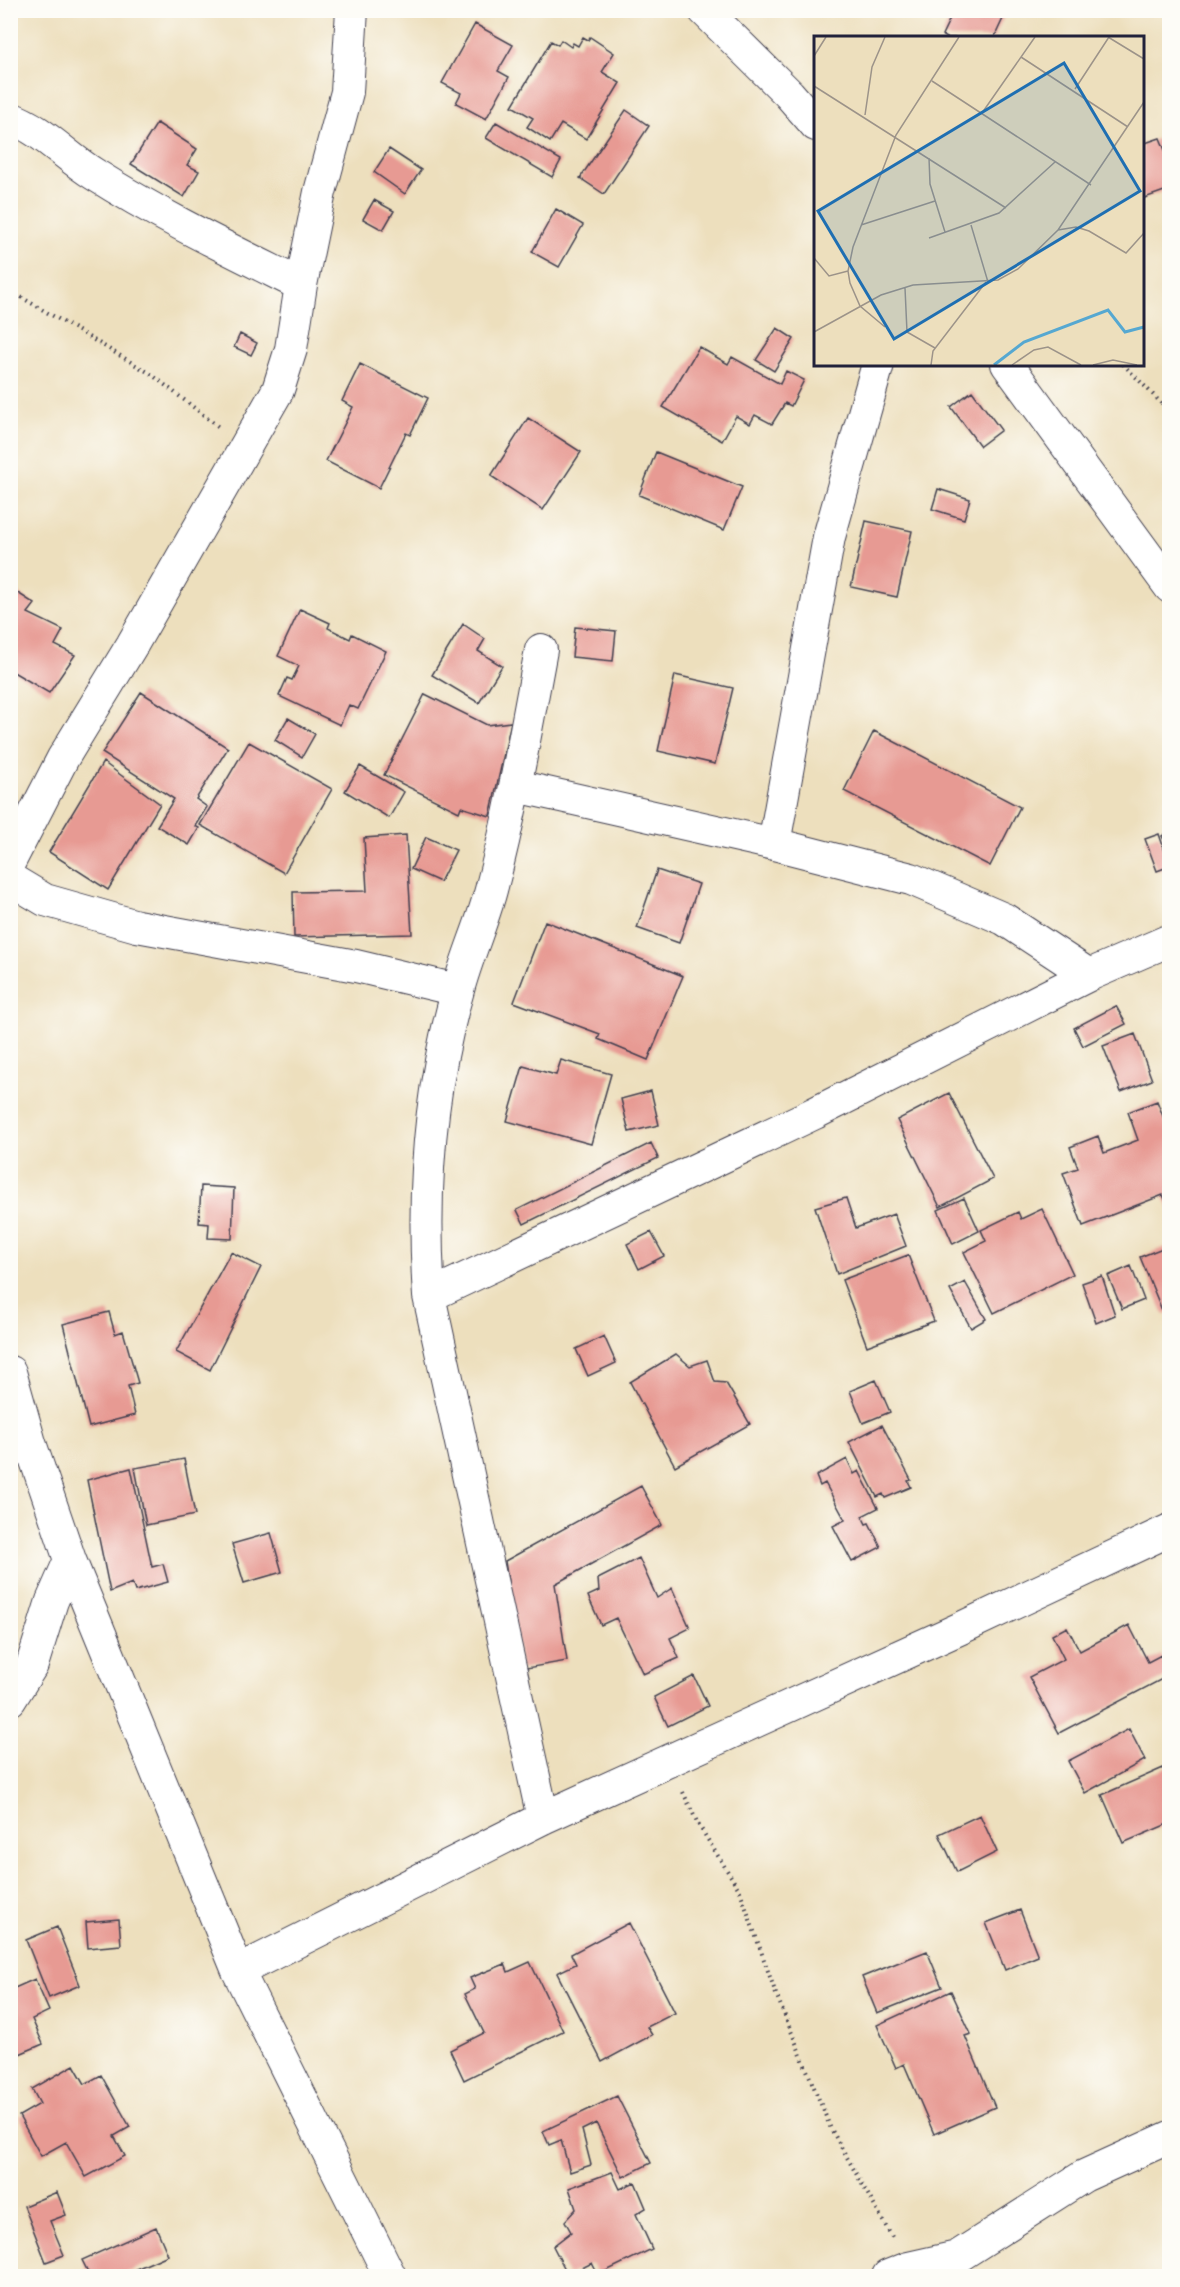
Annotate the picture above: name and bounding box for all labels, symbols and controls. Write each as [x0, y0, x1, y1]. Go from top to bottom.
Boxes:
inset map [814, 36, 1144, 366]

